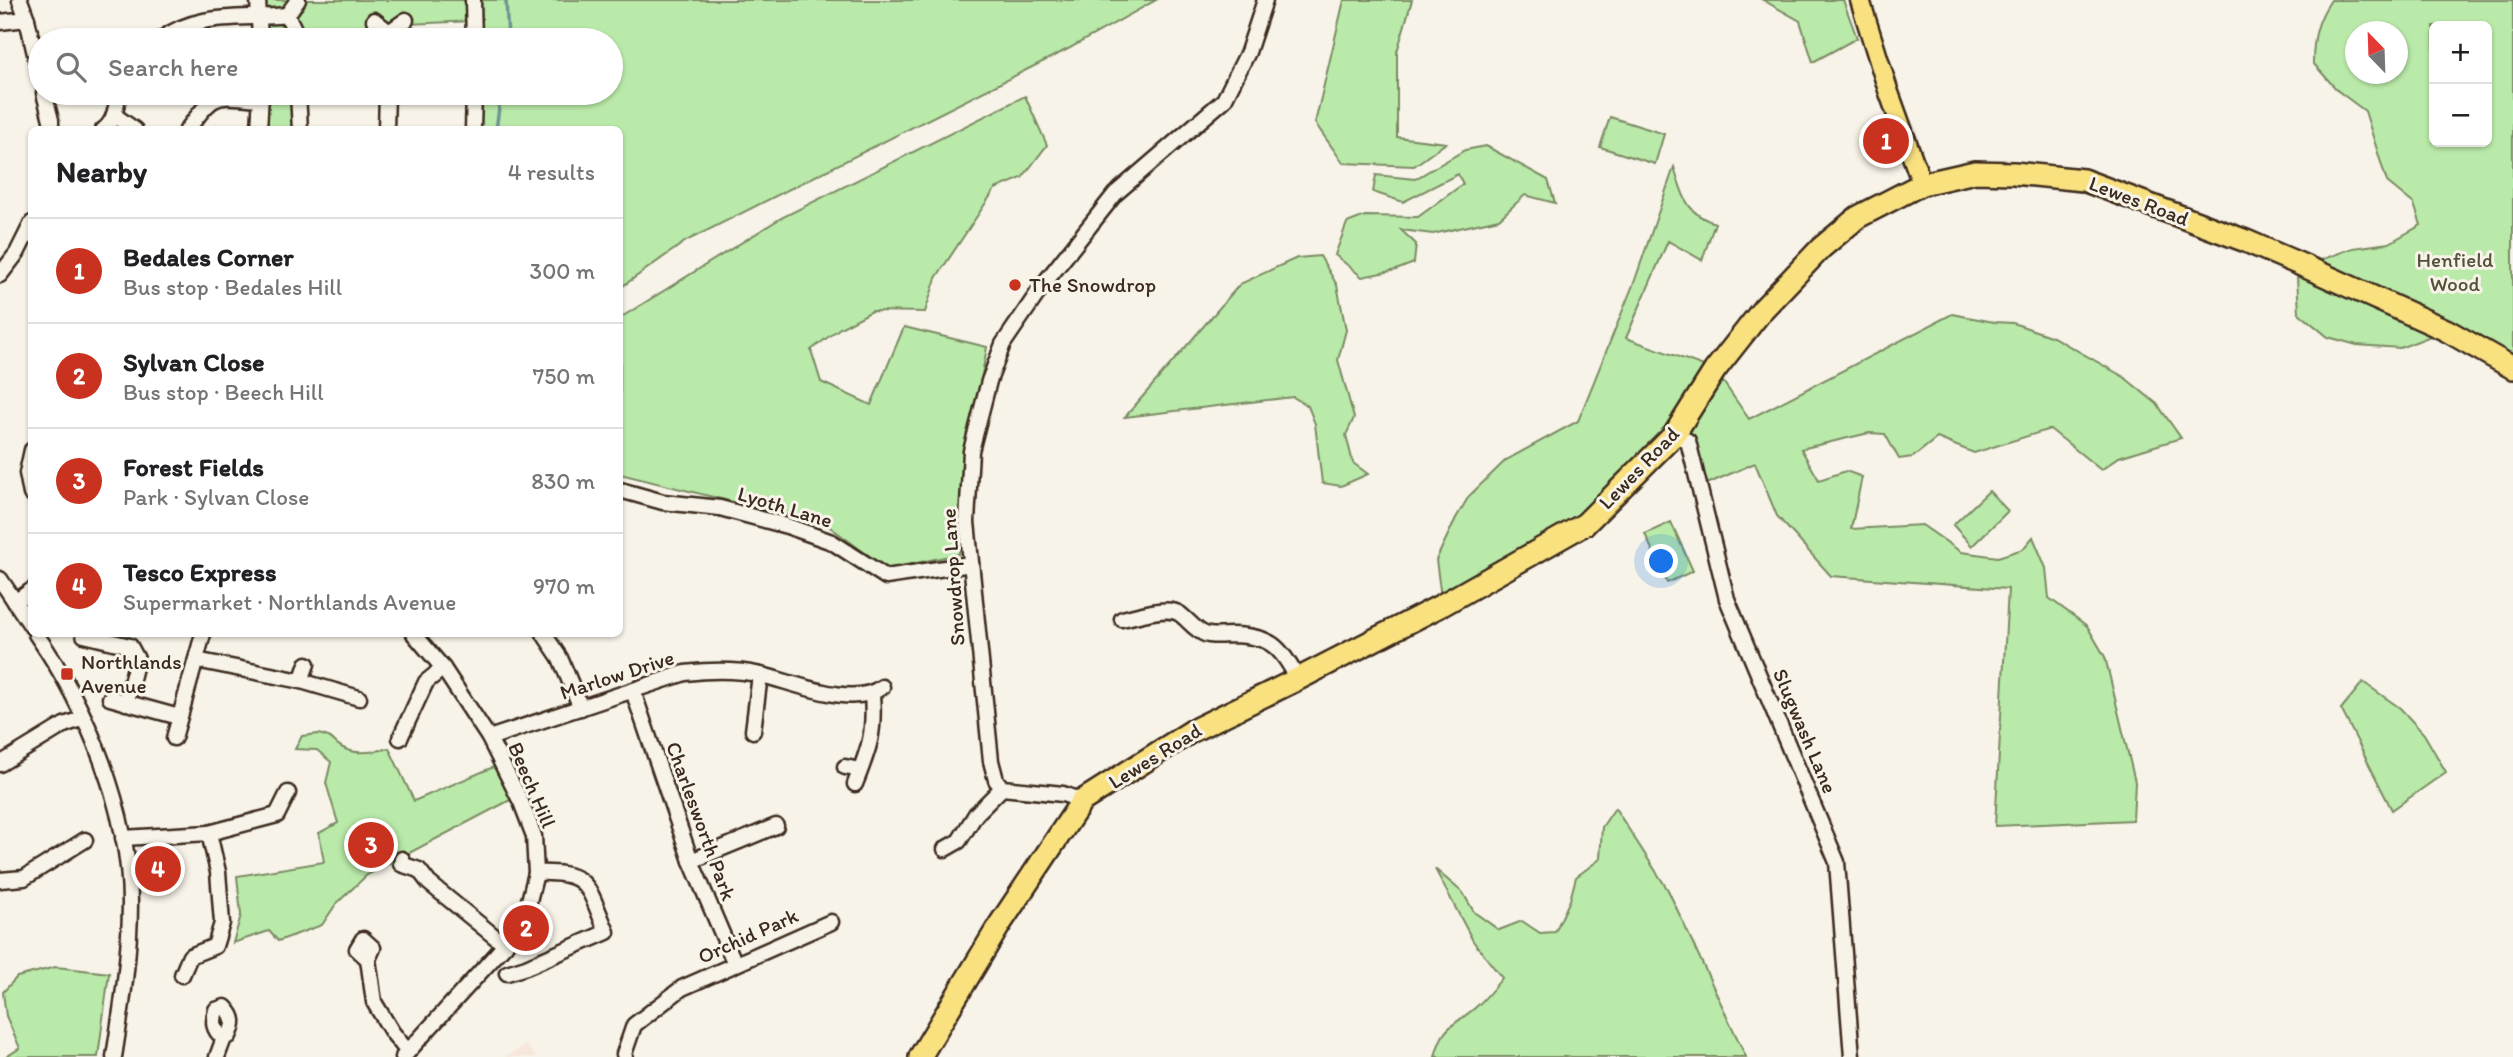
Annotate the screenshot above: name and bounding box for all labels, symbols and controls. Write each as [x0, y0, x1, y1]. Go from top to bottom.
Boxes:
north arrow [2345, 21, 2408, 84]
map controls [2429, 21, 2492, 147]
button: + [2429, 21, 2492, 84]
search box [28, 28, 623, 105]
icon: search [52, 48, 90, 86]
text: Search here [108, 51, 238, 83]
button: − [2429, 84, 2492, 147]
pin: 1 [1863, 115, 1909, 167]
text: Nearby [56, 153, 147, 190]
text: 4 results [508, 158, 595, 186]
street label: Lewes Road [2086, 170, 2193, 231]
text: Bedales Corner [123, 241, 294, 273]
park label: Henfield Wood [2416, 247, 2494, 296]
text: 1 [74, 257, 84, 285]
text: 300 m [530, 257, 595, 285]
place label: The Snowdrop [1029, 272, 1156, 297]
text: Bus stop · Bedales Hill [123, 273, 342, 301]
marker: The Snowdrop [1007, 277, 1023, 293]
text: Sylvan Close [123, 346, 265, 378]
text: 2 [73, 362, 85, 390]
text: 750 m [533, 362, 595, 390]
text: Bus stop · Beech Hill [123, 378, 324, 406]
street label: Lewes Road [1593, 421, 1685, 514]
text: Forest Fields [123, 451, 264, 483]
text: 3 [73, 467, 85, 495]
text: 830 m [531, 467, 595, 495]
street label: Lyoth Lane [735, 480, 835, 533]
text: Park · Sylvan Close [123, 483, 309, 511]
street label: Snowdrop Lane [935, 508, 970, 647]
your location [1644, 544, 1678, 578]
text: Tesco Express [123, 556, 276, 588]
text: 4 [72, 572, 86, 600]
text: 970 m [533, 572, 595, 600]
text: Supermarket · Northlands Avenue [123, 588, 456, 616]
street label: Marlow Drive [557, 644, 677, 705]
place label: Northlands Avenue [81, 649, 182, 698]
street label: Slugwash Lane [1768, 665, 1843, 797]
marker: Northlands Avenue [59, 666, 75, 682]
street label: Lewes Road [1104, 717, 1206, 794]
street label: Beech Hill [503, 738, 562, 831]
street label: Charlesworth Park [661, 738, 742, 904]
pin: 3 [348, 819, 394, 871]
pin: 4 [135, 843, 181, 895]
pin: 2 [503, 902, 549, 954]
street label: Orchid Park [694, 902, 802, 969]

